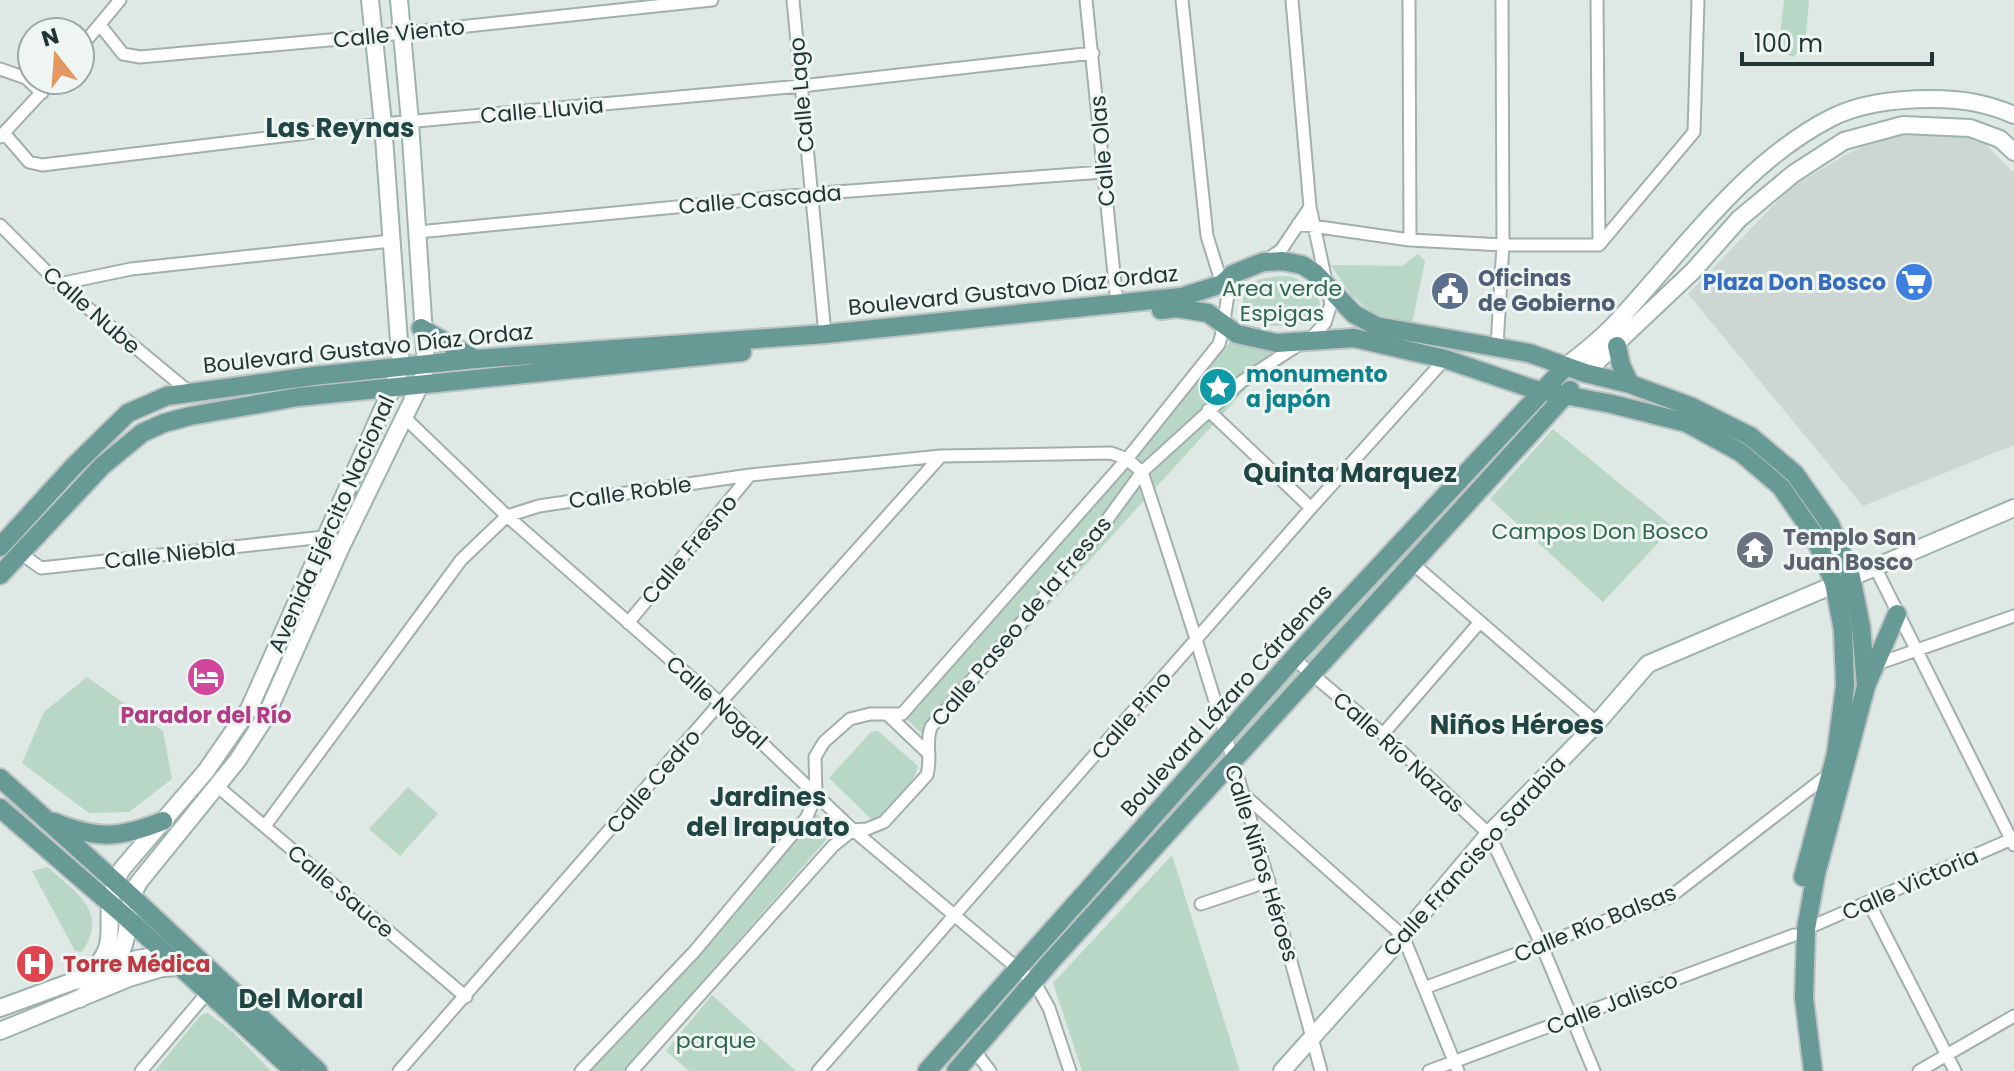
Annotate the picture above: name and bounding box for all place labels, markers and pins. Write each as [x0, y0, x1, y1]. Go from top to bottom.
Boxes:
supermarket icon: Plaza Don Bosco [1893, 261, 1935, 303]
place label: Oficinas de Gobierno [1478, 263, 1615, 319]
place label: Plaza Don Bosco [1703, 267, 1886, 298]
public building icon: Oficinas de Gobierno [1429, 270, 1471, 312]
place label: monumento a japón [1246, 359, 1388, 415]
place icon: monumento a japón [1197, 366, 1239, 408]
place label: Templo San Juan Bosco [1783, 522, 1916, 578]
temple icon: Templo San Juan Bosco [1734, 529, 1776, 571]
hotel icon: Parador del Río [185, 656, 227, 698]
place label: Parador del Río [120, 700, 292, 731]
hospital icon: Torre Médica [14, 943, 56, 985]
place label: Torre Médica [63, 949, 211, 980]

